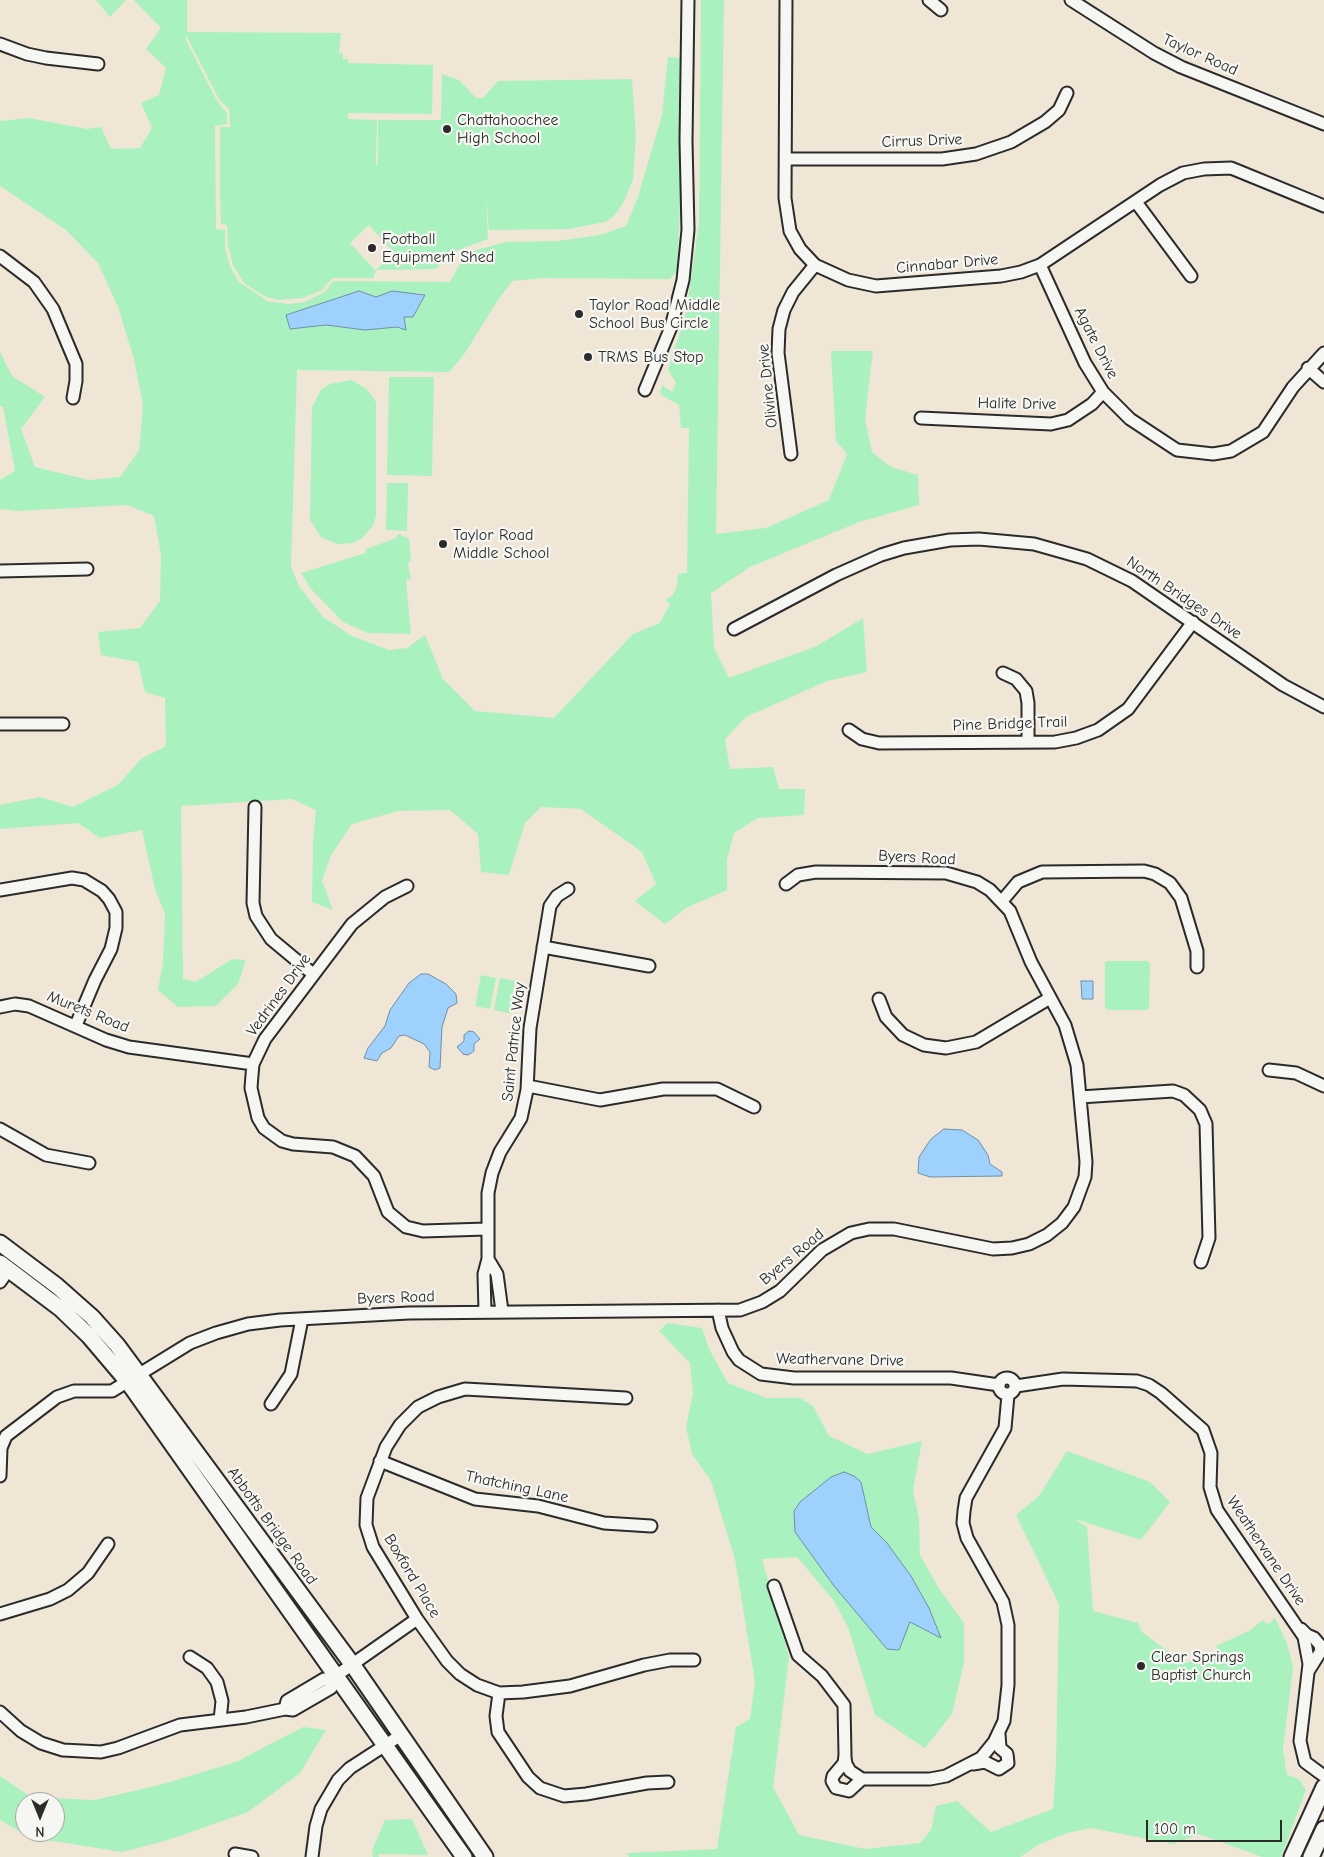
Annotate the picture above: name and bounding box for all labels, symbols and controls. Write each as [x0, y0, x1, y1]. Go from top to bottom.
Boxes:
street label: Taylor Road [1159, 30, 1241, 80]
place label: Chattahoochee High School [457, 110, 558, 148]
marker: Chattahoochee High School [441, 123, 453, 135]
street label: Cirrus Drive [881, 130, 963, 152]
place label: Football Equipment Shed [382, 229, 494, 267]
marker: Football Equipment Shed [366, 242, 378, 254]
street label: Cinnabar Drive [895, 250, 999, 278]
place label: Taylor Road Middle School Bus Circle [589, 295, 720, 333]
street label: Agate Drive [1070, 304, 1122, 382]
marker: Taylor Road Middle School Bus Circle [573, 308, 585, 320]
street label: Olivine Drive [754, 343, 782, 429]
place label: TRMS Bus Stop [598, 347, 703, 367]
marker: TRMS Bus Stop [582, 351, 594, 363]
street label: Halite Drive [977, 394, 1057, 414]
place label: Taylor Road Middle School [453, 525, 549, 563]
marker: Taylor Road Middle School [437, 538, 449, 550]
street label: North Bridges Drive [1123, 552, 1245, 644]
street label: Pine Bridge Trail [952, 712, 1068, 736]
street label: Byers Road [878, 846, 956, 870]
street label: Vedrines Drive [243, 950, 315, 1040]
street label: Saint Patrice Way [498, 981, 530, 1103]
street label: Murets Road [44, 987, 132, 1037]
street label: Byers Road [756, 1225, 828, 1289]
street label: Byers Road [357, 1287, 435, 1309]
street label: Weathervane Drive [776, 1349, 904, 1371]
street label: Abbotts Bridge Road [223, 1463, 321, 1589]
street label: Thatching Lane [464, 1467, 570, 1507]
street label: Weathervane Drive [1222, 1493, 1310, 1609]
street label: Boxford Place [379, 1531, 445, 1621]
place label: Clear Springs Baptist Church [1151, 1647, 1251, 1685]
marker: Clear Springs Baptist Church [1135, 1660, 1147, 1672]
north arrow [15, 1792, 65, 1842]
scale bar [1149, 1810, 1285, 1842]
text: 100 m [1154, 1820, 1196, 1838]
text: N [35, 1823, 45, 1840]

